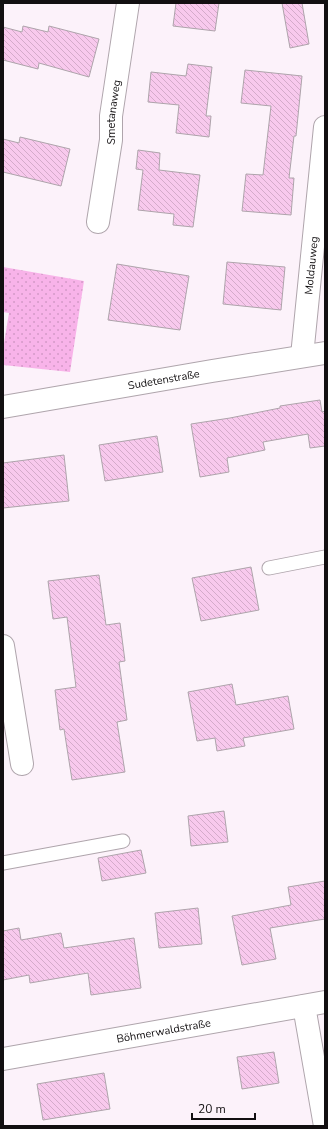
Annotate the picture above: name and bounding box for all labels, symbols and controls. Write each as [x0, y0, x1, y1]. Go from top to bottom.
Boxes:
street label: Smetanaweg [103, 79, 124, 146]
street label: Moldauweg [301, 236, 321, 295]
street label: Sudetenstraße [127, 366, 201, 393]
street label: Böhmerwaldstraße [115, 1015, 212, 1046]
scale bar [192, 1095, 255, 1121]
text: 20 m [198, 1101, 226, 1117]

